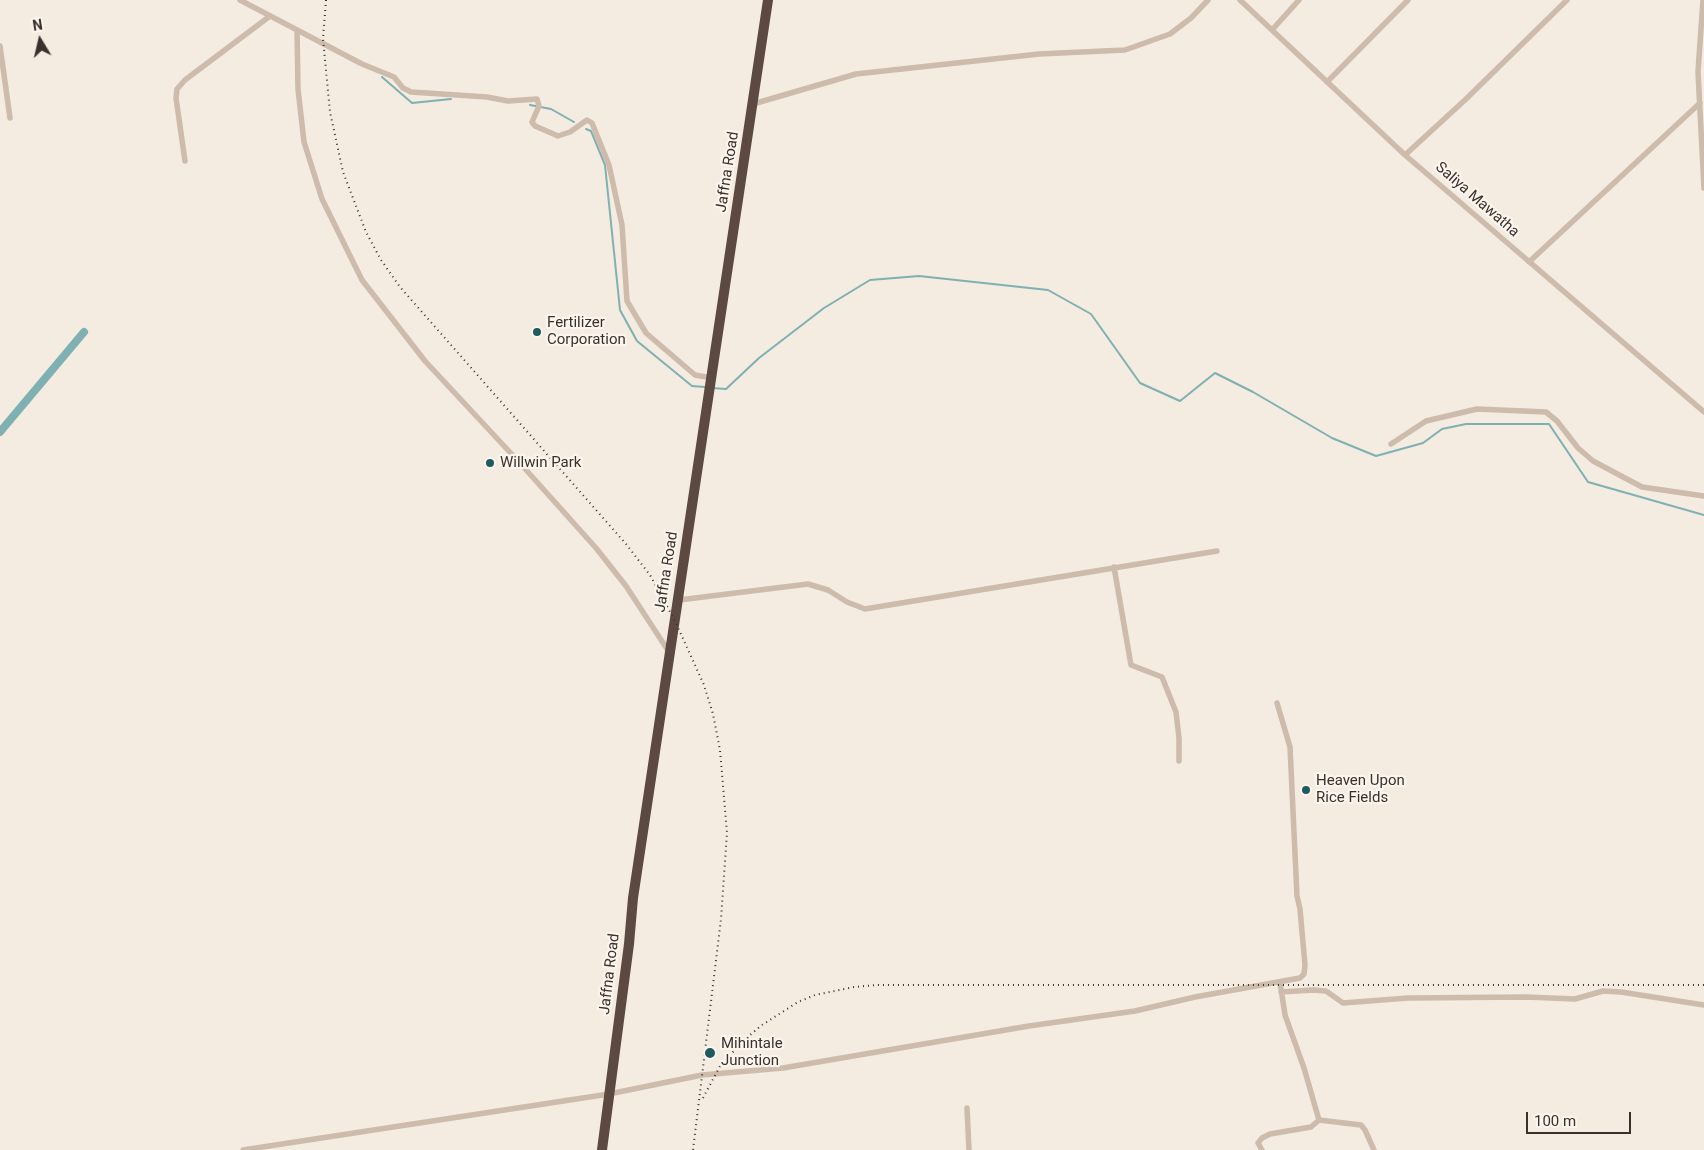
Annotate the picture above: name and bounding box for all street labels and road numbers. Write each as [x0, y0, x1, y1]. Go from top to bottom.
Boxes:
street label: Jaffna Road [713, 130, 743, 214]
street label: Saliya Mawatha [1431, 159, 1523, 241]
street label: Jaffna Road [652, 530, 682, 614]
street label: Jaffna Road [596, 932, 624, 1016]

